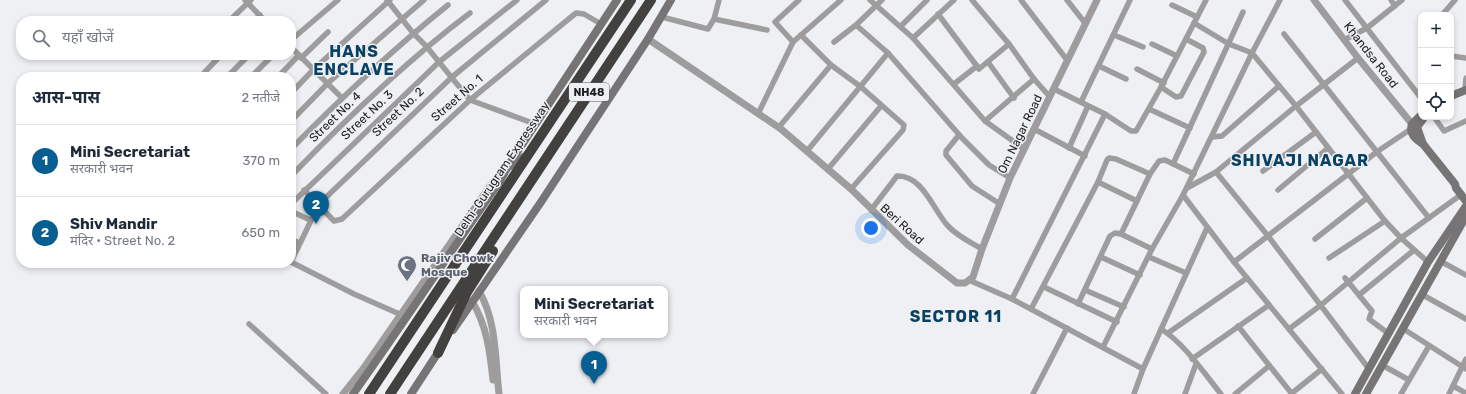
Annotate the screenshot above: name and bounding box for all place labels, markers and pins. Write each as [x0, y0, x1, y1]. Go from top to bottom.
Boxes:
pin: 2 [303, 191, 329, 224]
place label: Rajiv Chowk Mosque [421, 251, 494, 279]
mosque icon: Rajiv Chowk Mosque [396, 254, 418, 282]
pin: 1 [581, 351, 607, 384]

